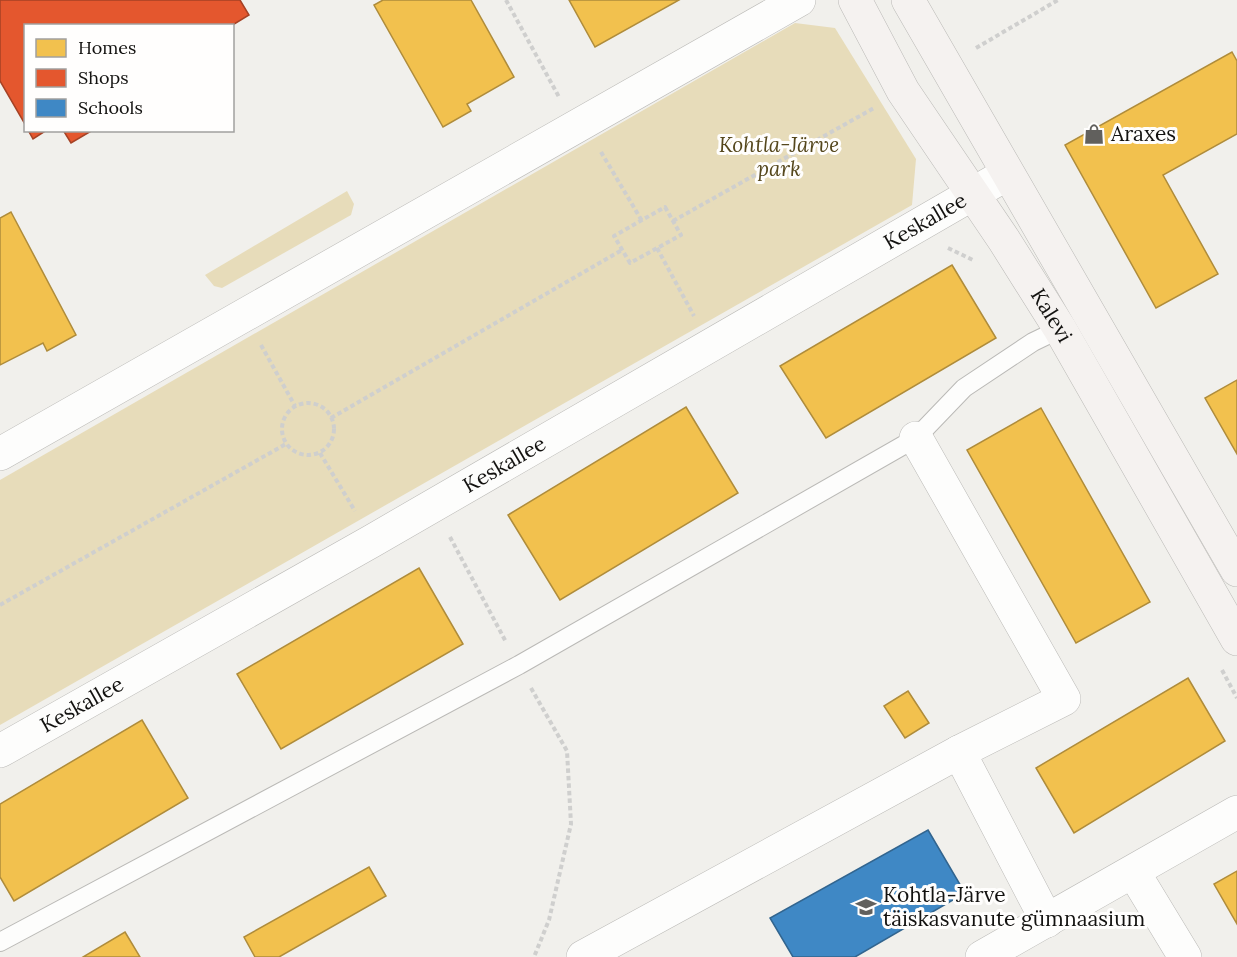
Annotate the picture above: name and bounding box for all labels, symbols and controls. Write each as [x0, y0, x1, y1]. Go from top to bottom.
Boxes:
legend [24, 24, 234, 132]
text: Homes [78, 36, 136, 59]
text: Shops [78, 66, 129, 89]
text: Schools [78, 96, 143, 119]
place label: Araxes [1110, 120, 1176, 147]
shop icon: Araxes [1082, 122, 1106, 146]
park label: Kohtla-Järve park [719, 131, 839, 182]
street label: Keskallee [879, 186, 971, 255]
street label: Kalevi [1025, 283, 1079, 347]
street label: Keskallee [458, 430, 550, 499]
street label: Keskallee [35, 670, 128, 739]
place label: Kohtla-Järve täiskasvanute gümnaasium [883, 881, 1145, 932]
school or university icon: Kohtla-Järve täiskasvanute gümnaasium [854, 895, 878, 919]

